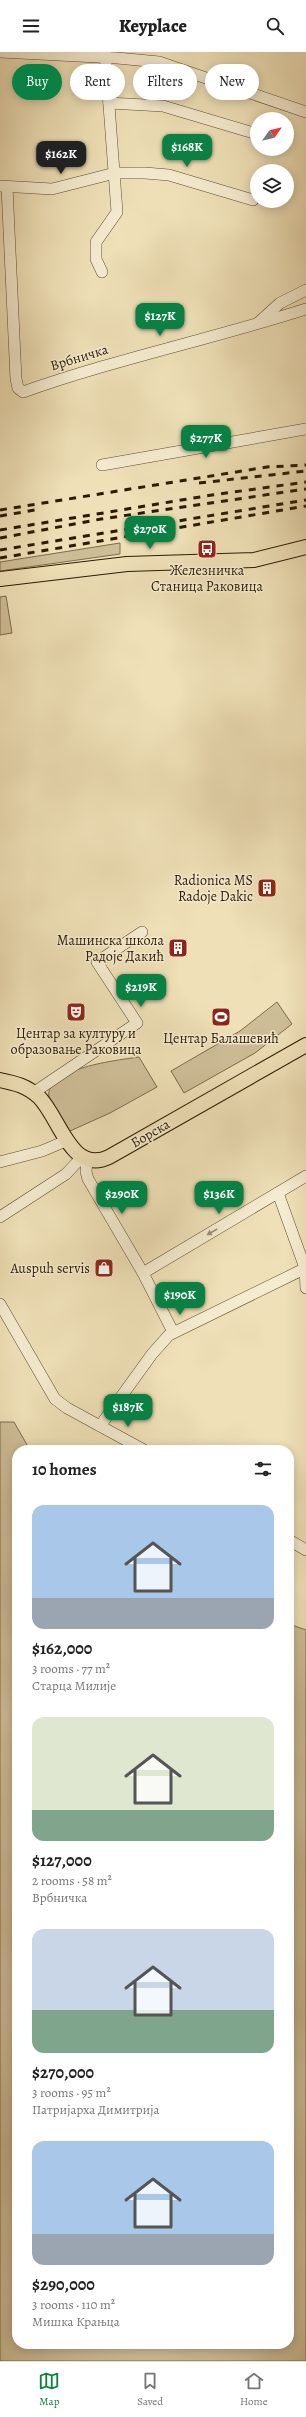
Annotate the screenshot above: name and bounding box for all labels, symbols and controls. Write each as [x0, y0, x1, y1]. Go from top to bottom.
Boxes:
text: Keyplace [119, 14, 187, 38]
icon: menu [20, 15, 42, 37]
icon: search [264, 15, 286, 37]
chip: Buy [12, 64, 62, 100]
chip: Rent [70, 64, 125, 100]
chip: Filters [133, 64, 197, 100]
chip: New [205, 64, 259, 100]
north arrow [250, 112, 294, 156]
map controls [250, 112, 294, 208]
pin: $168K [159, 134, 215, 168]
text: $168K [171, 138, 203, 155]
pin: $162K [33, 141, 89, 175]
text: $162K [45, 145, 77, 162]
button: layers [250, 164, 294, 208]
pin: $127K [132, 303, 188, 337]
text: $127K [144, 307, 176, 324]
street label: Врбничка [48, 340, 111, 375]
pin: $277K [178, 425, 234, 459]
text: $277K [190, 429, 222, 446]
pin: $270K [122, 516, 178, 550]
text: $270K [134, 520, 166, 537]
bus stop icon: Железничка Станица Раковица [196, 538, 218, 560]
place label: Железничка Станица Раковица [151, 561, 263, 596]
place label: Radionica MS Radoje Dakic [174, 871, 253, 906]
building icon: Radionica MS Radoje Dakic [256, 877, 278, 899]
place label: Машинска школа Радоје Дакић [57, 931, 165, 966]
building icon: Машинска школа Радоје Дакић [167, 937, 189, 959]
pin: $219K [113, 974, 169, 1008]
text: $219K [125, 978, 157, 995]
theatre icon: Центар за културу и образовање Раковица [65, 1001, 87, 1023]
sports icon: Центар Балашевић [210, 1006, 232, 1028]
place label: Центар за културу и образовање Раковица [11, 1024, 142, 1059]
place label: Центар Балашевић [163, 1029, 279, 1048]
street label: Борска [127, 1114, 174, 1152]
pin: $290K [94, 1181, 150, 1215]
pin: $136K [191, 1181, 247, 1215]
text: $290K [105, 1185, 139, 1202]
text: $136K [204, 1185, 234, 1202]
one-way arrow [206, 1228, 218, 1235]
shop icon: Auspuh servis [93, 1257, 115, 1279]
place label: Auspuh servis [9, 1259, 90, 1278]
pin: $190K [152, 1282, 208, 1316]
text: $190K [164, 1286, 196, 1303]
pin: $187K [100, 1394, 156, 1428]
text: $187K [112, 1398, 144, 1415]
text: 10 homes [32, 1458, 97, 1481]
icon: filters [252, 1458, 274, 1480]
icon: home [117, 1531, 189, 1603]
text: $162,000 [32, 1637, 92, 1660]
text: 3 rooms · 77 m² [32, 1660, 110, 1677]
text: Старца Милије [32, 1677, 116, 1694]
icon: home [117, 1743, 189, 1815]
text: $127,000 [32, 1849, 92, 1872]
text: 2 rooms · 58 m² [32, 1872, 112, 1889]
text: Врбничка [32, 1889, 87, 1906]
icon: home [117, 1955, 189, 2027]
text: $270,000 [32, 2061, 94, 2084]
text: 3 rooms · 95 m² [32, 2084, 111, 2101]
text: Патријарха Димитрија [32, 2101, 159, 2118]
icon: home [117, 2167, 189, 2239]
text: $290,000 [32, 2273, 95, 2296]
text: 3 rooms · 110 m² [32, 2296, 115, 2313]
text: Мишка Крањца [32, 2313, 120, 2330]
tab: Map [38, 2370, 60, 2409]
tab: Saved [137, 2370, 163, 2409]
tab: Home [240, 2370, 268, 2409]

